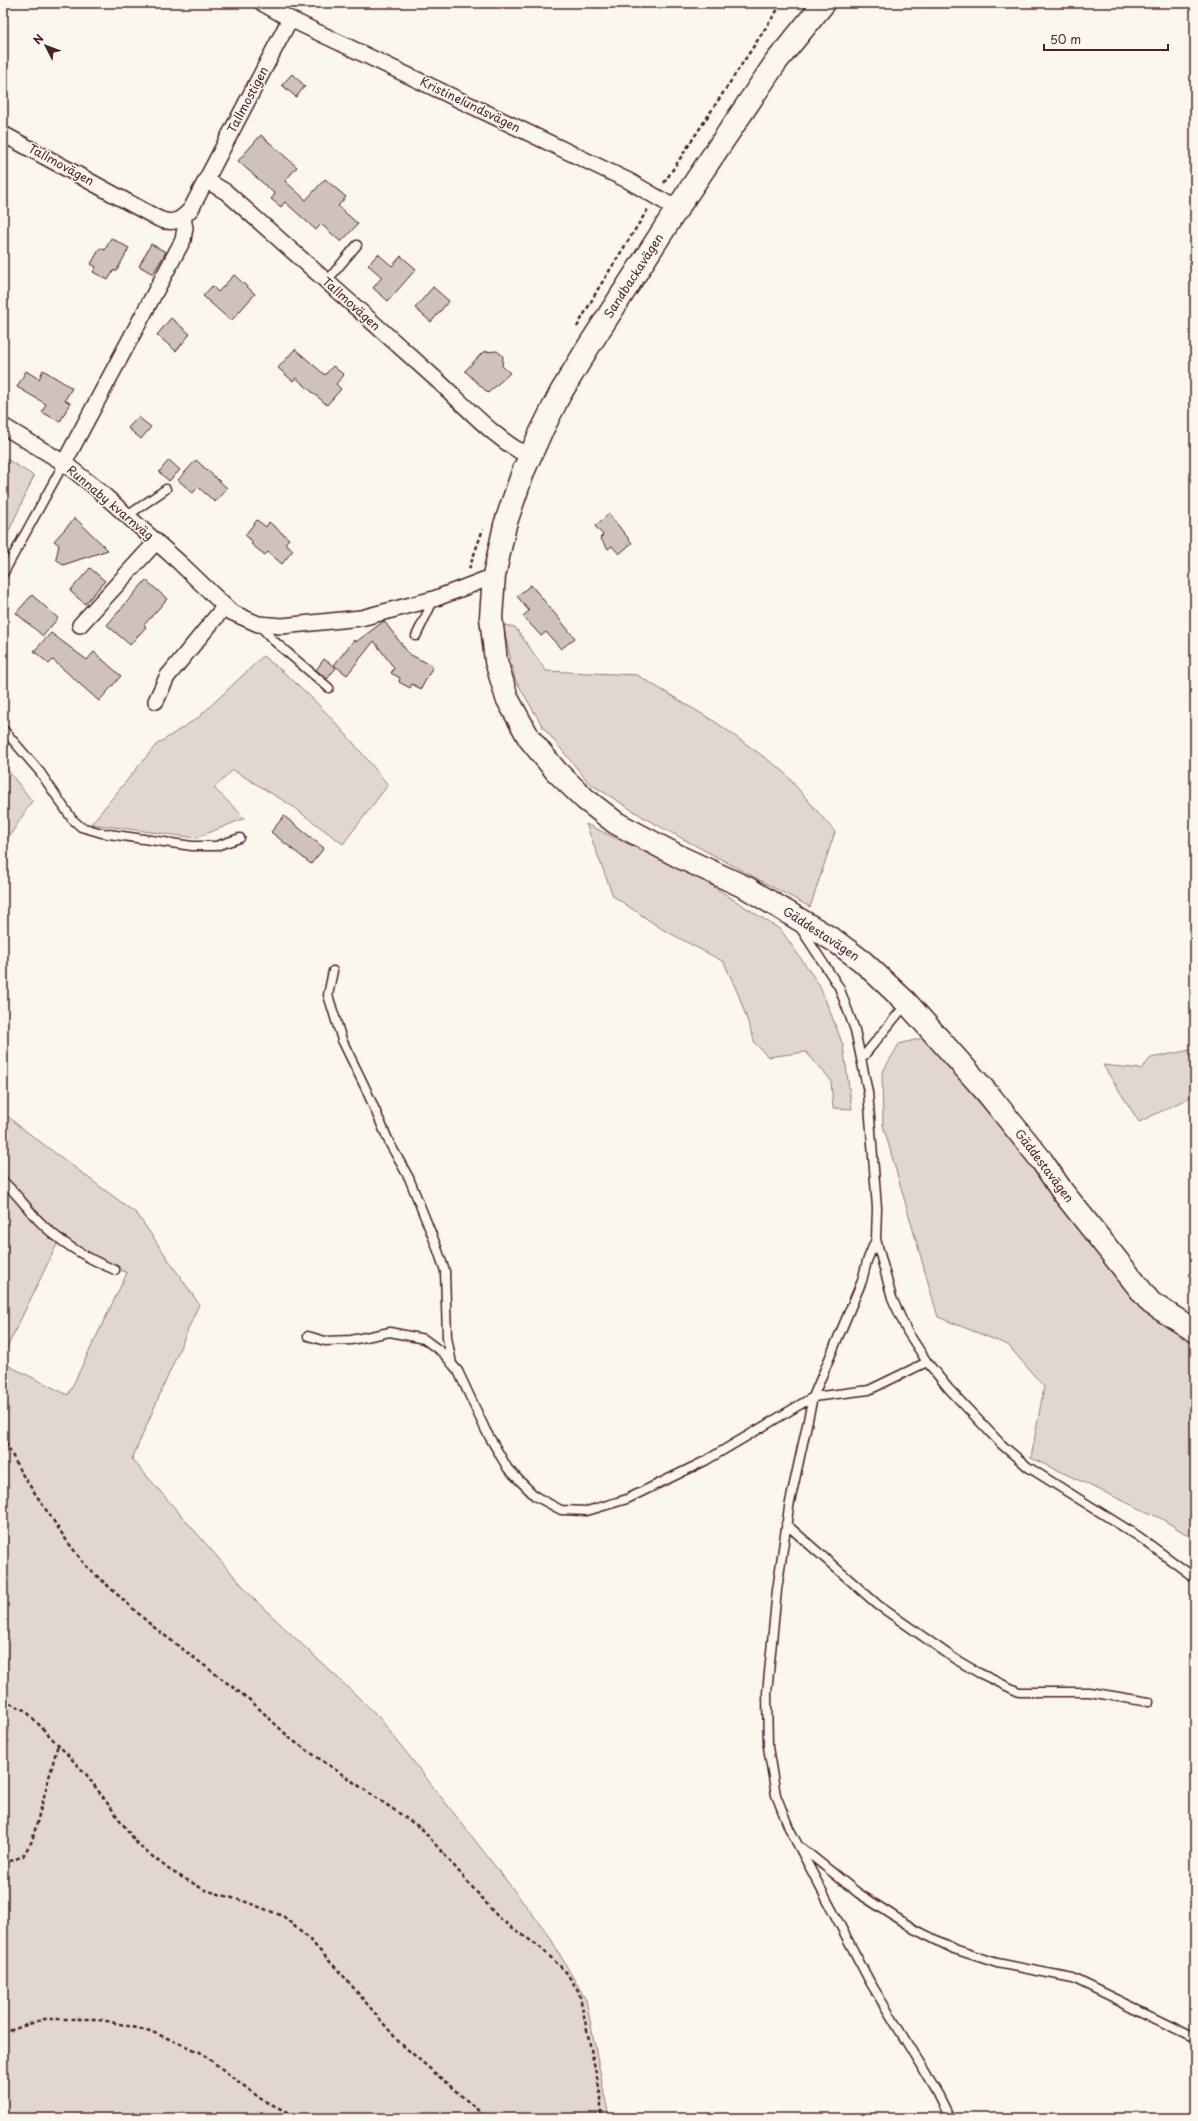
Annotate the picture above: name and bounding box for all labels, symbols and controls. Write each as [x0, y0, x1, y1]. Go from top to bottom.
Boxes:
north arrow [26, 26, 66, 66]
scale bar [1044, 26, 1168, 52]
text: N [29, 30, 48, 48]
text: 50 m [1050, 30, 1081, 48]
street label: Tallmostigen [222, 63, 272, 136]
street label: Kristinelundsvägen [417, 72, 524, 136]
street label: Tallmovägen [25, 139, 98, 190]
street label: Sandbackavägen [599, 230, 667, 321]
street label: Tallmovägen [319, 272, 385, 334]
street label: Runnaby kvarnväg [63, 460, 158, 544]
street label: Gäddestavägen [780, 902, 863, 965]
street label: Gäddestavägen [1011, 1125, 1078, 1206]

